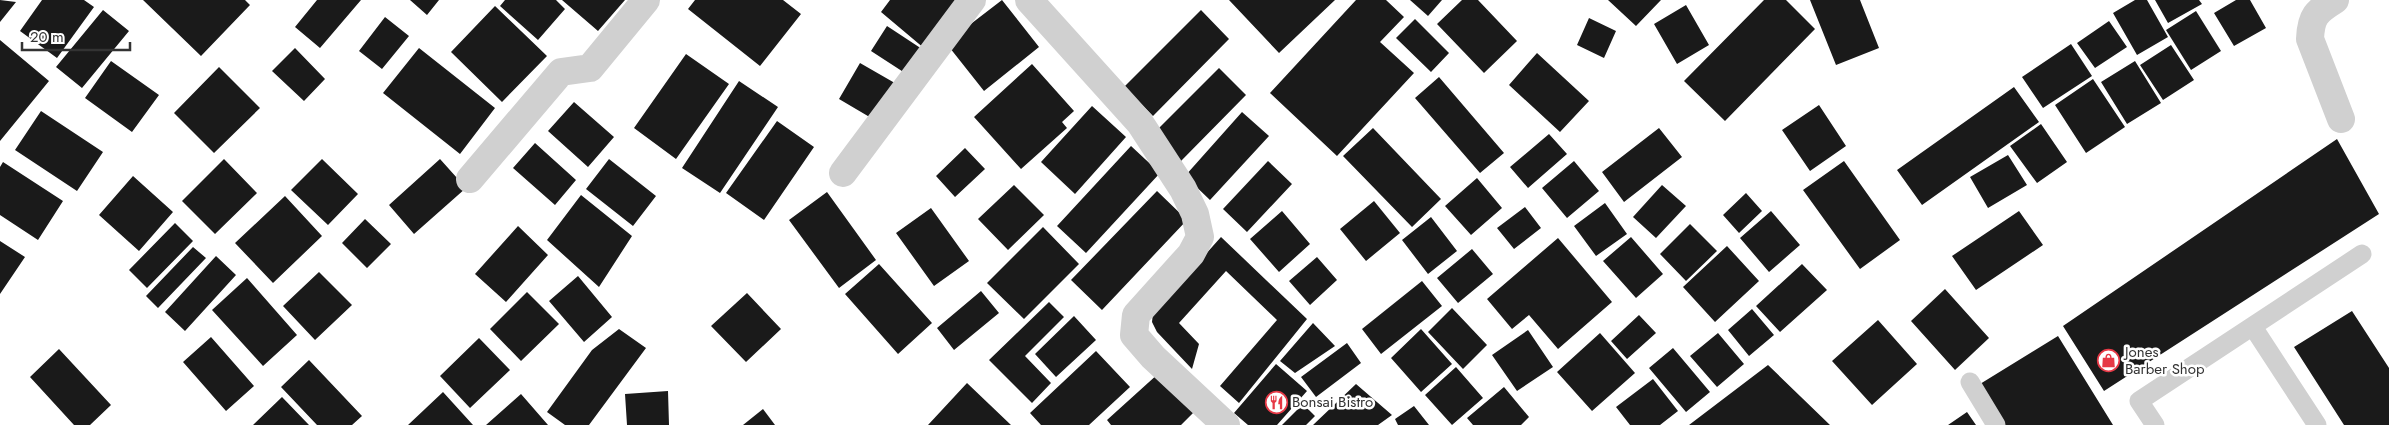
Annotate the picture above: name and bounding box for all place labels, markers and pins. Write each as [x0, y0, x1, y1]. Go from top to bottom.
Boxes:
place label: Jones Barber Shop [2123, 341, 2205, 380]
shop icon: Jones Barber Shop [2097, 349, 2121, 373]
restaurant icon: Bonsai Bistro [1264, 390, 1288, 414]
place label: Bonsai Bistro [1292, 391, 1373, 413]

